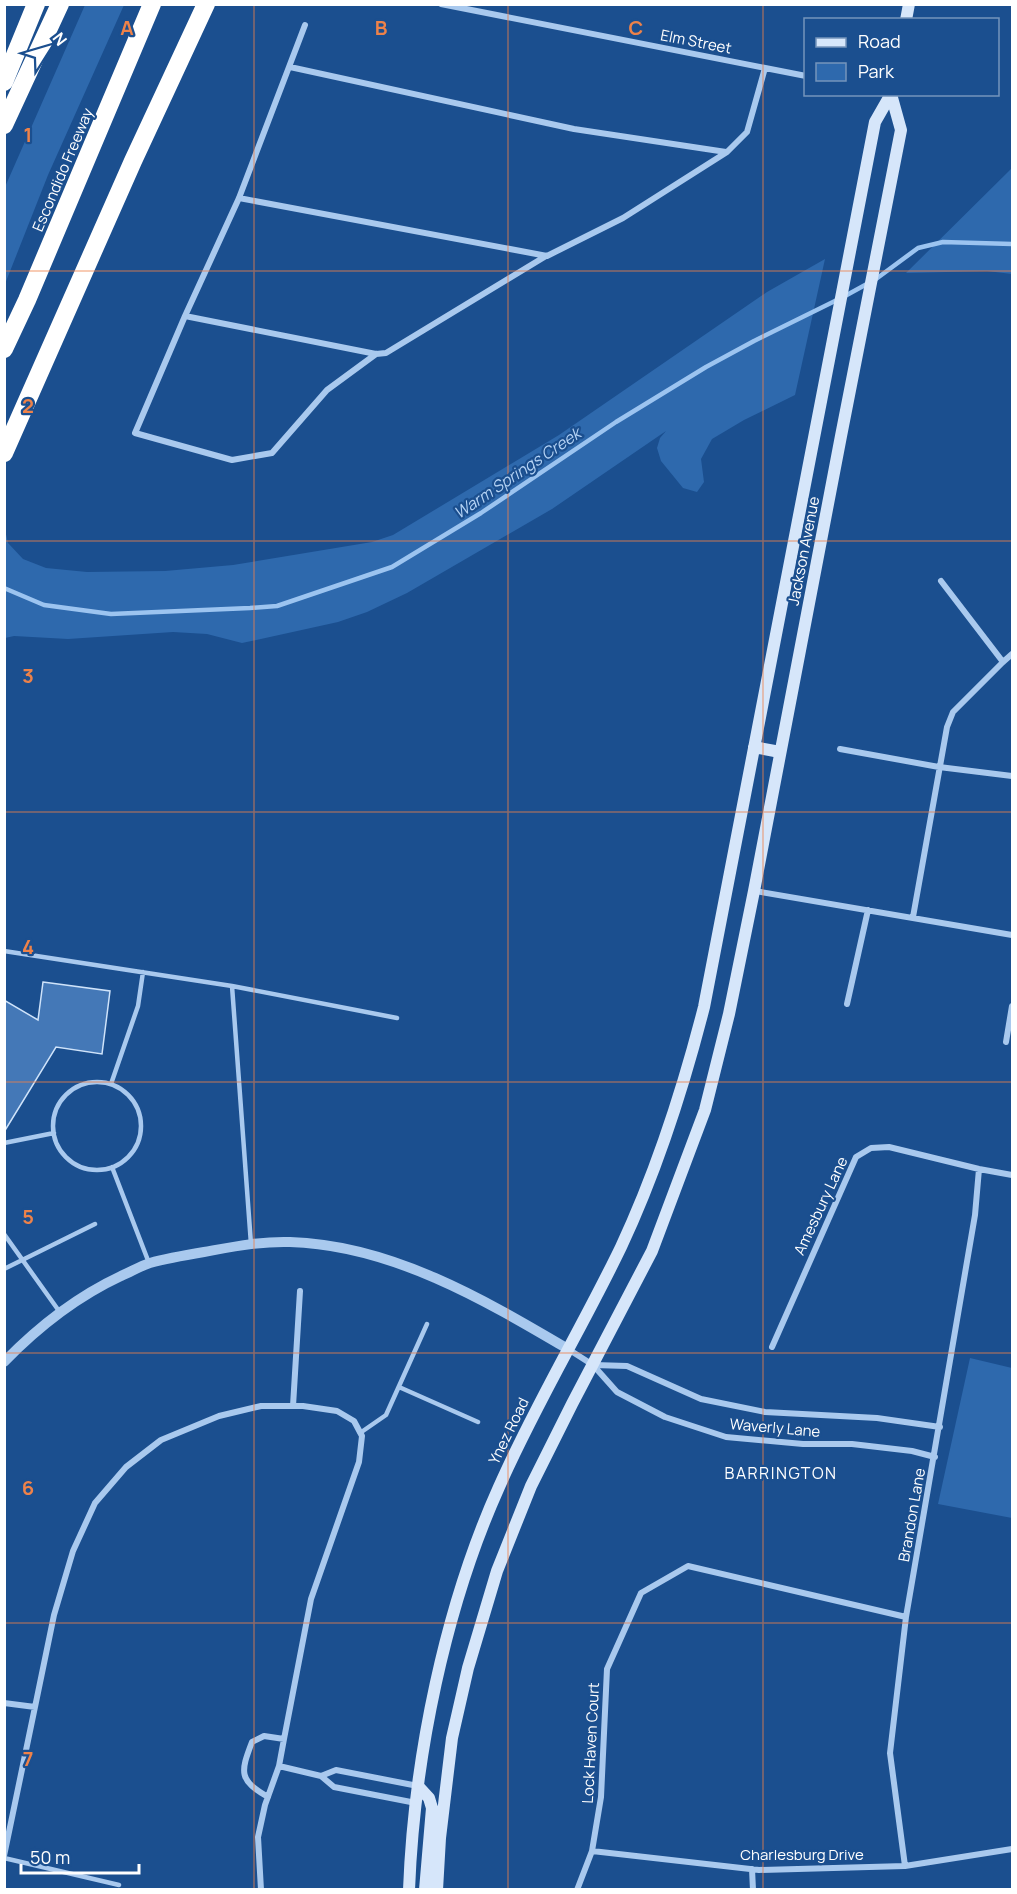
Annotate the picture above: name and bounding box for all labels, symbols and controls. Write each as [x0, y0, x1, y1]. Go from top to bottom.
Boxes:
text: A [120, 14, 134, 41]
text: B [375, 14, 388, 41]
text: C [629, 14, 643, 41]
north arrow [18, 18, 78, 78]
legend [804, 18, 999, 96]
street label: Elm Street [659, 24, 733, 59]
text: N [48, 28, 72, 50]
text: Road [858, 29, 901, 53]
text: Park [858, 59, 895, 83]
street label: Escondido Freeway [27, 105, 98, 235]
text: 1 [24, 121, 32, 148]
text: 2 [22, 392, 34, 419]
water label: Warm Springs Creek [449, 421, 587, 524]
street label: Jackson Avenue [783, 494, 824, 607]
text: 3 [22, 662, 34, 689]
text: 4 [22, 933, 34, 960]
street label: Amesbury Lane [789, 1153, 853, 1258]
text: 5 [22, 1203, 34, 1230]
street label: Ynez Road [483, 1394, 534, 1468]
street label: Waverly Lane [729, 1413, 821, 1442]
district label: BARRINGTON [725, 1462, 837, 1484]
street label: Brandon Lane [893, 1466, 930, 1563]
text: 6 [22, 1474, 34, 1501]
street label: Lock Haven Court [577, 1682, 604, 1804]
text: 7 [23, 1745, 33, 1772]
scale bar [21, 1837, 140, 1875]
street label: Charlesburg Drive [740, 1844, 864, 1865]
text: 50 m [30, 1845, 70, 1869]

